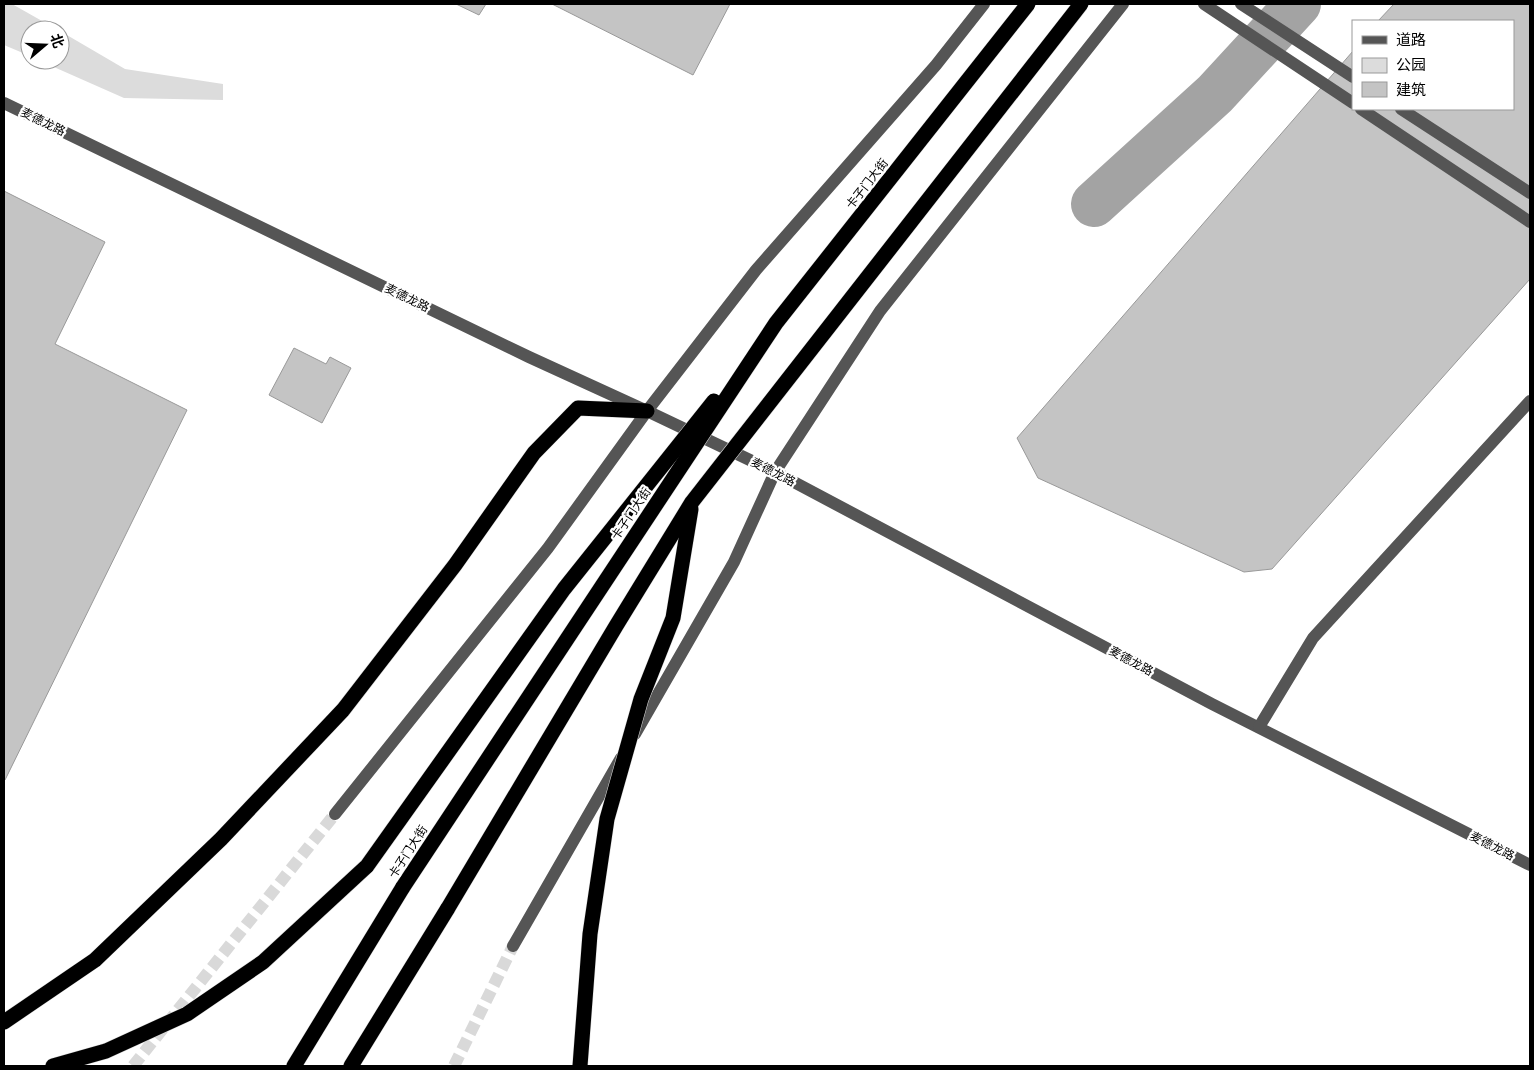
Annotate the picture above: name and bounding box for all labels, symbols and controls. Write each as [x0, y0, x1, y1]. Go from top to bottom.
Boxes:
north arrow [20, 20, 70, 70]
legend [1352, 20, 1514, 110]
text: 道路 [1396, 29, 1426, 50]
text: 北 [47, 31, 68, 50]
text: 公园 [1396, 54, 1426, 75]
text: 建筑 [1396, 79, 1426, 100]
street label: 麦德龙路 [18, 104, 68, 140]
street label: 卡子门大街 [842, 155, 892, 213]
street label: 麦德龙路 [382, 280, 432, 316]
street label: 麦德龙路 [748, 454, 798, 490]
street label: 卡子门大街 [608, 485, 654, 543]
street label: 麦德龙路 [1106, 643, 1156, 679]
street label: 卡子门大街 [385, 822, 431, 882]
street label: 麦德龙路 [1467, 828, 1517, 864]

